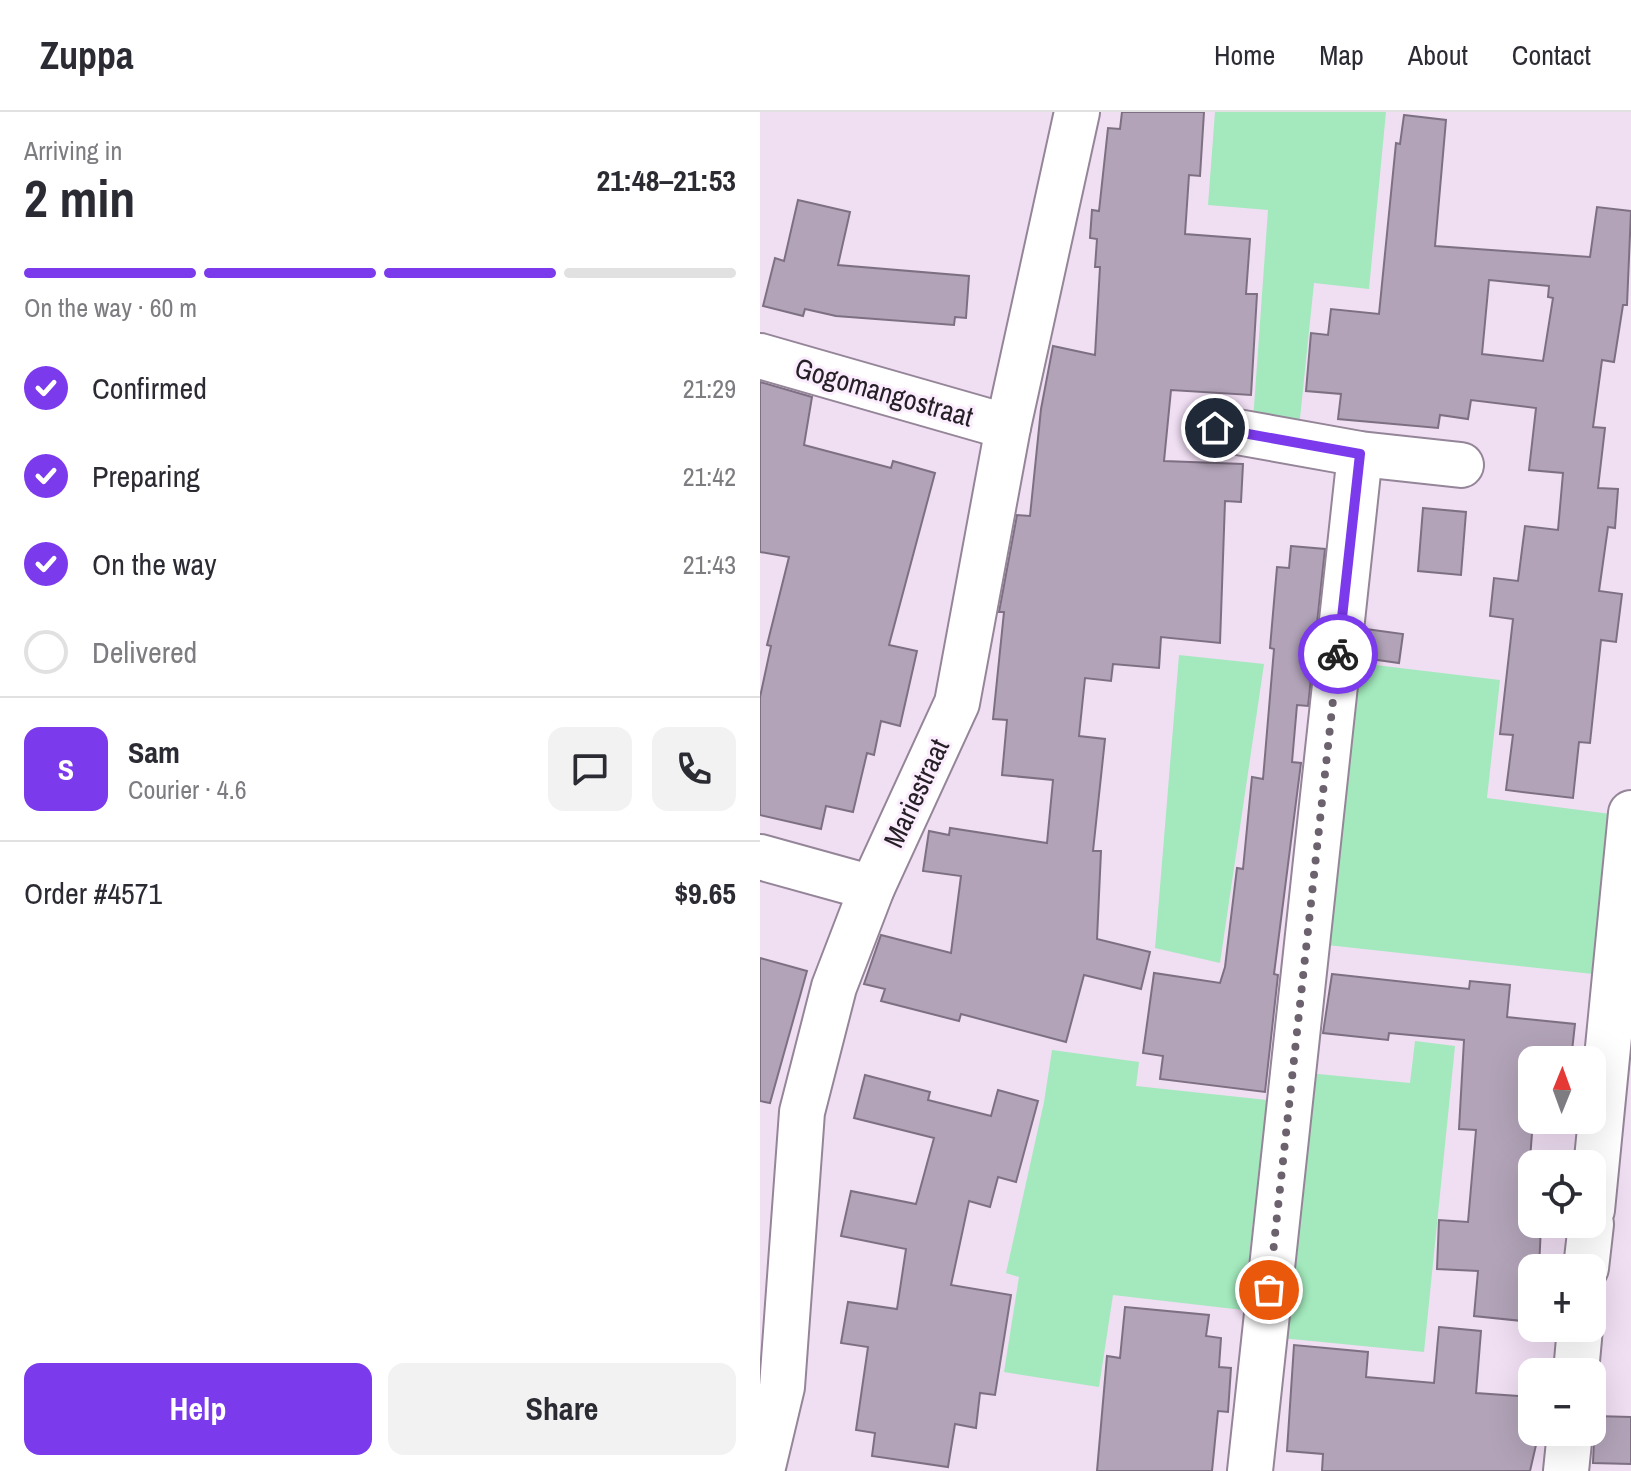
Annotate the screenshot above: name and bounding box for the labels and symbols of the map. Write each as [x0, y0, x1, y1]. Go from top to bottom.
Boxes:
street label: Gogomangostraat [790, 348, 978, 436]
pin [1181, 394, 1249, 462]
courier [1298, 614, 1378, 694]
street label: Mariestraat [874, 732, 958, 854]
north arrow [1518, 1046, 1606, 1134]
pin [1235, 1256, 1303, 1324]

